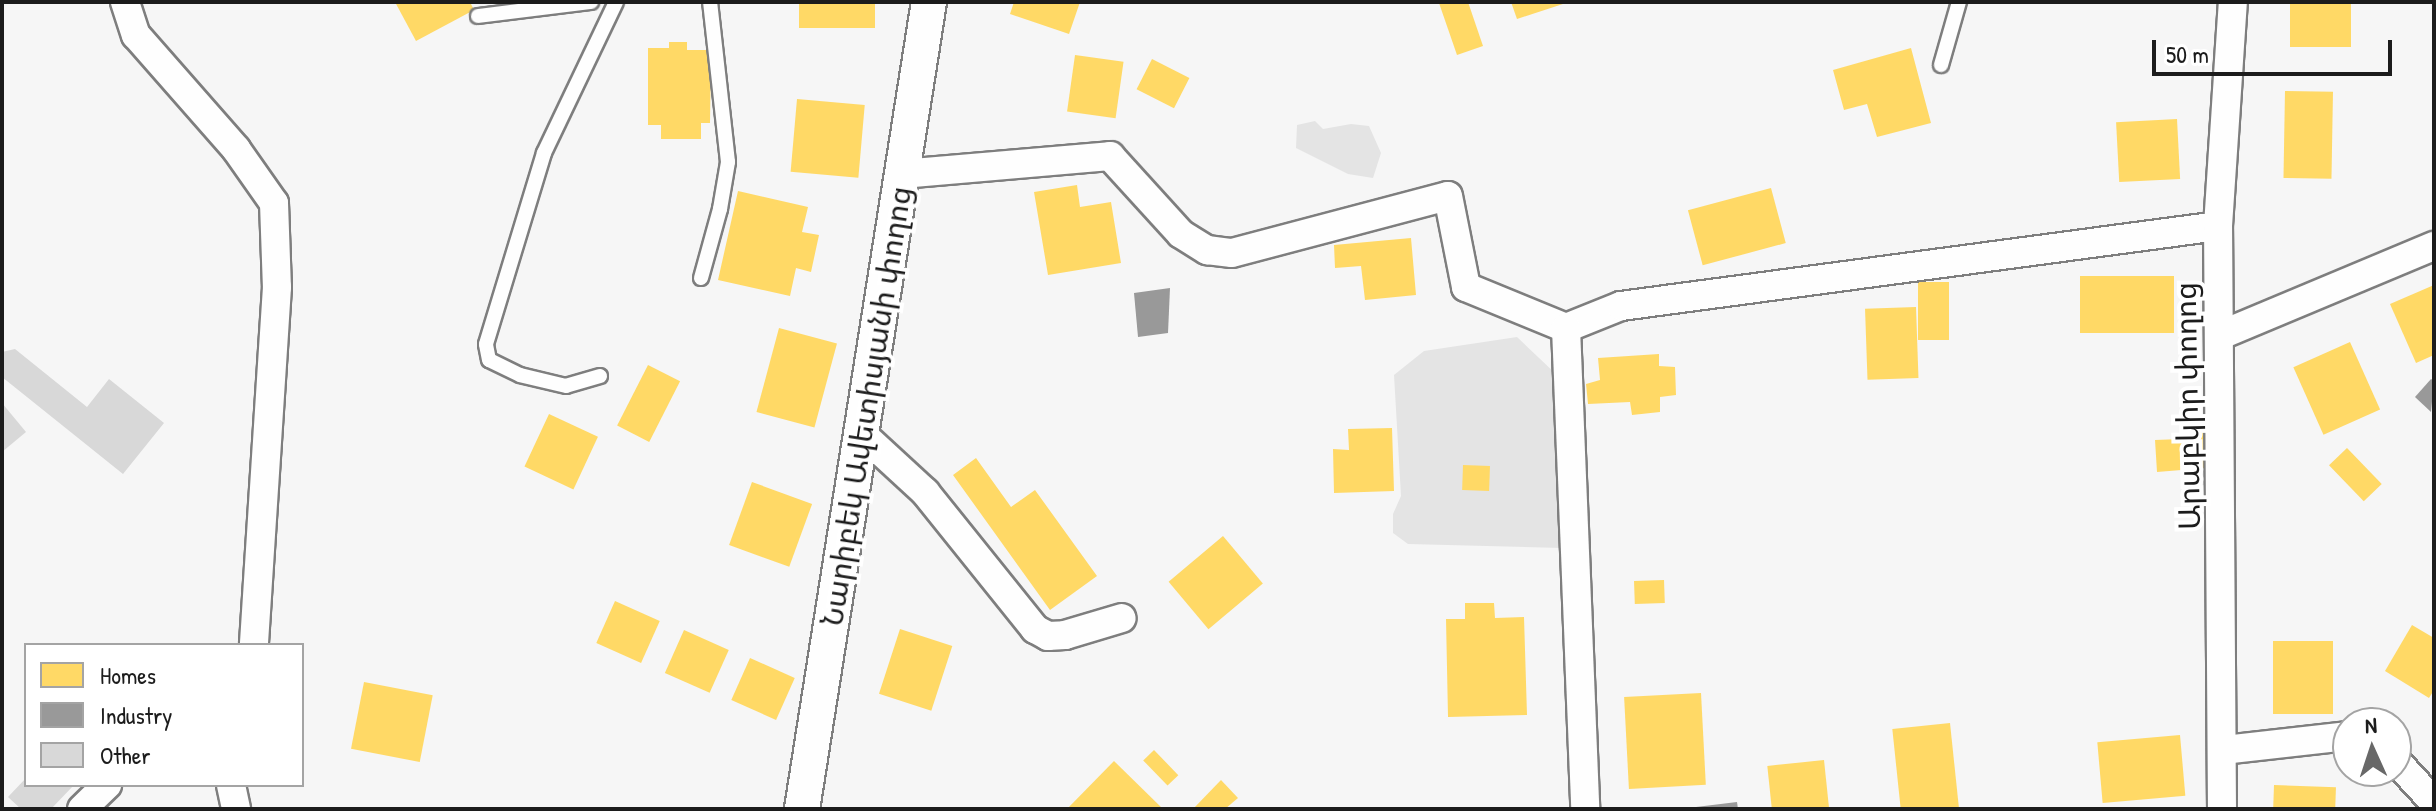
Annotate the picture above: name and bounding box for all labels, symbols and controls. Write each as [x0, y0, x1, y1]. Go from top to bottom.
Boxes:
scale bar [2156, 24, 2396, 74]
text: 50 m [2166, 38, 2209, 70]
street label: Նարիբեկ Ավետիսյանի փողոց [813, 184, 919, 628]
street label: Արաբկիր փողոց [2167, 282, 2207, 530]
legend [24, 643, 304, 787]
text: Homes [100, 659, 156, 691]
text: Industry [100, 699, 172, 731]
north arrow [2332, 707, 2412, 787]
text: N [2364, 710, 2377, 740]
text: Other [100, 739, 150, 771]

